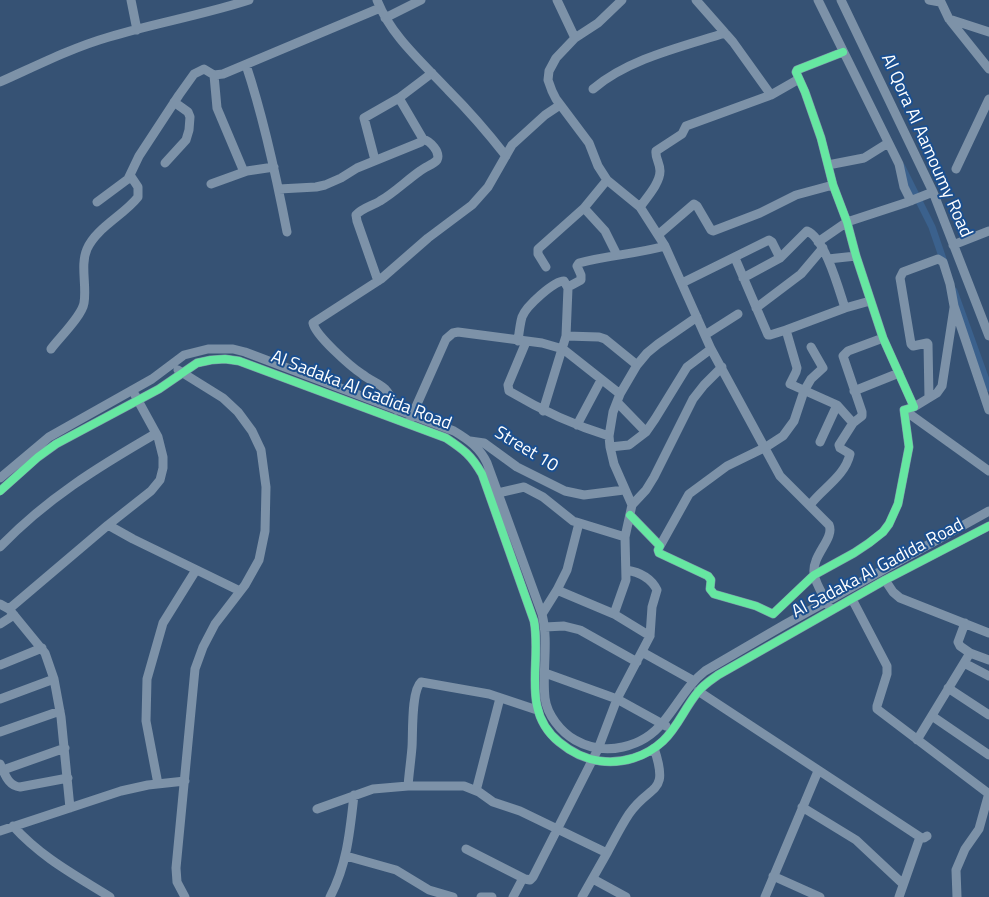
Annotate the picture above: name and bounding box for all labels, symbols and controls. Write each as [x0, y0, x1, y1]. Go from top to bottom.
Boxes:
street label: Al Qora Al Aamoumy Road [876, 51, 976, 241]
street label: Al Sadaka Al Gadida Road [268, 347, 454, 435]
street label: Street 10 [490, 423, 562, 477]
street label: Al Sadaka Al Gadida Road [788, 514, 968, 624]

